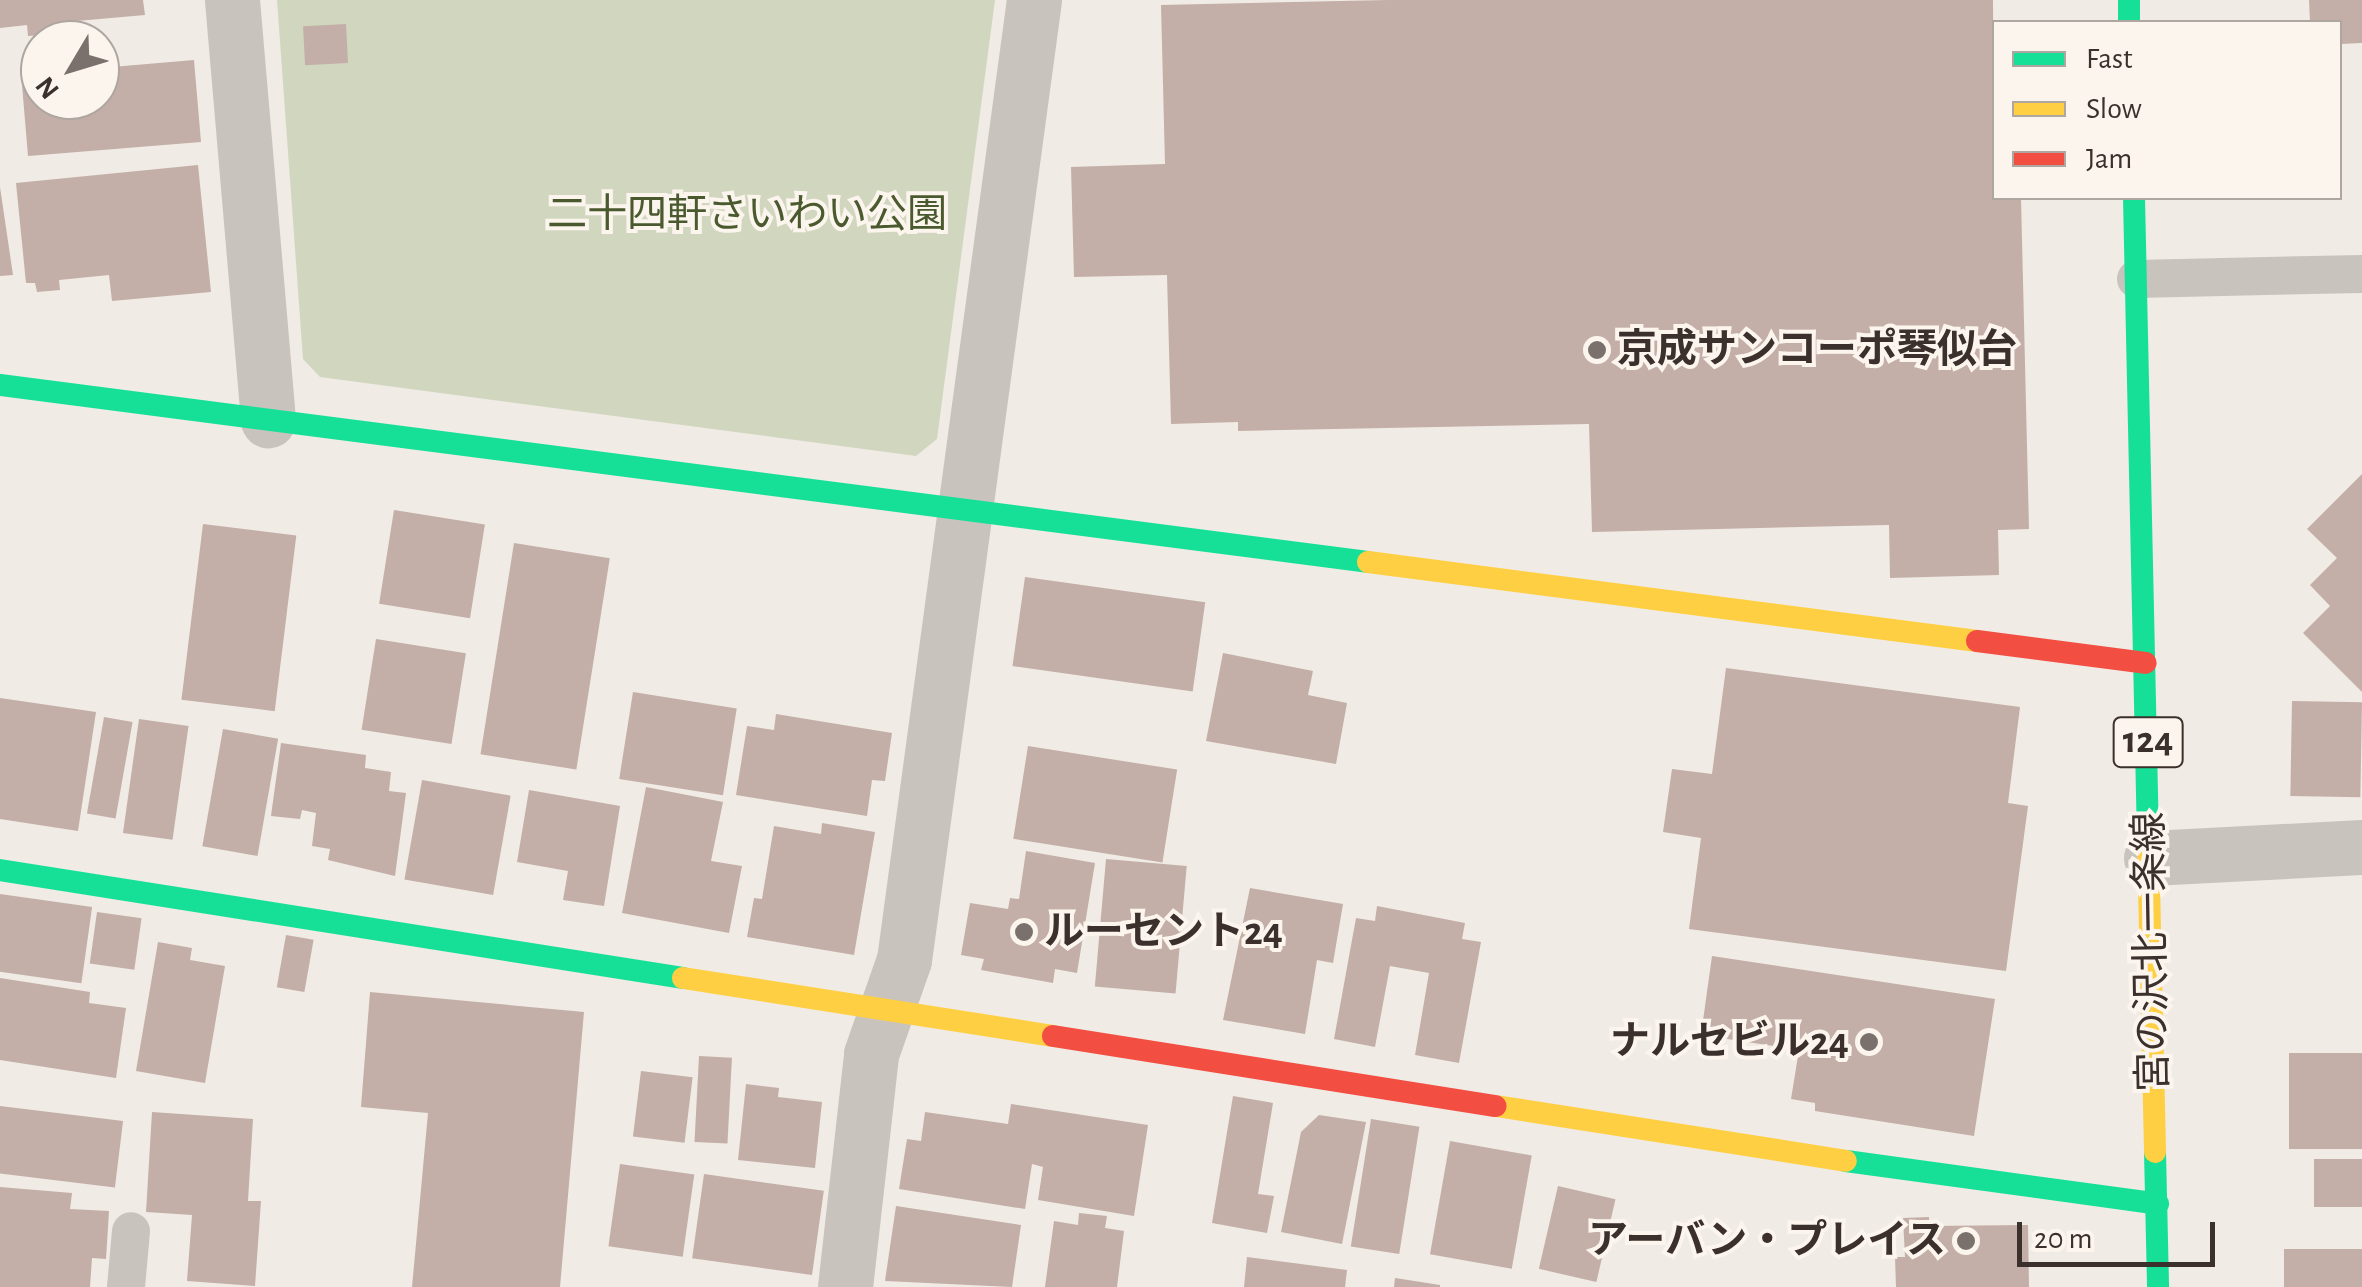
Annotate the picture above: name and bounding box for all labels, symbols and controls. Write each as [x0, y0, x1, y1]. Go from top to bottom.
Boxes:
north arrow [20, 20, 120, 120]
legend [1992, 20, 2342, 200]
text: Fast [2086, 44, 2133, 74]
text: N [31, 71, 65, 104]
text: Slow [2086, 94, 2142, 124]
text: Jam [2086, 144, 2132, 174]
park label: 二十四軒さいわい公園 [547, 191, 947, 239]
place label: 京成サンコーポ琴似台 [1617, 326, 2017, 374]
marker: 京成サンコーポ琴似台 [1586, 339, 1608, 361]
road number: 124 [2110, 709, 2186, 775]
street label: 宮の沢北一条線 [2126, 812, 2178, 1092]
place label: ルーセント24 [1044, 908, 1283, 956]
marker: ルーセント24 [1013, 921, 1035, 943]
place label: ナルセビル24 [1610, 1018, 1849, 1066]
marker: ナルセビル24 [1858, 1031, 1880, 1053]
scale bar [2022, 1202, 2220, 1264]
place label: アーバン・プレイス [1588, 1217, 1946, 1265]
text: 20 m [2034, 1224, 2092, 1254]
marker: アーバン・プレイス [1955, 1230, 1977, 1252]

